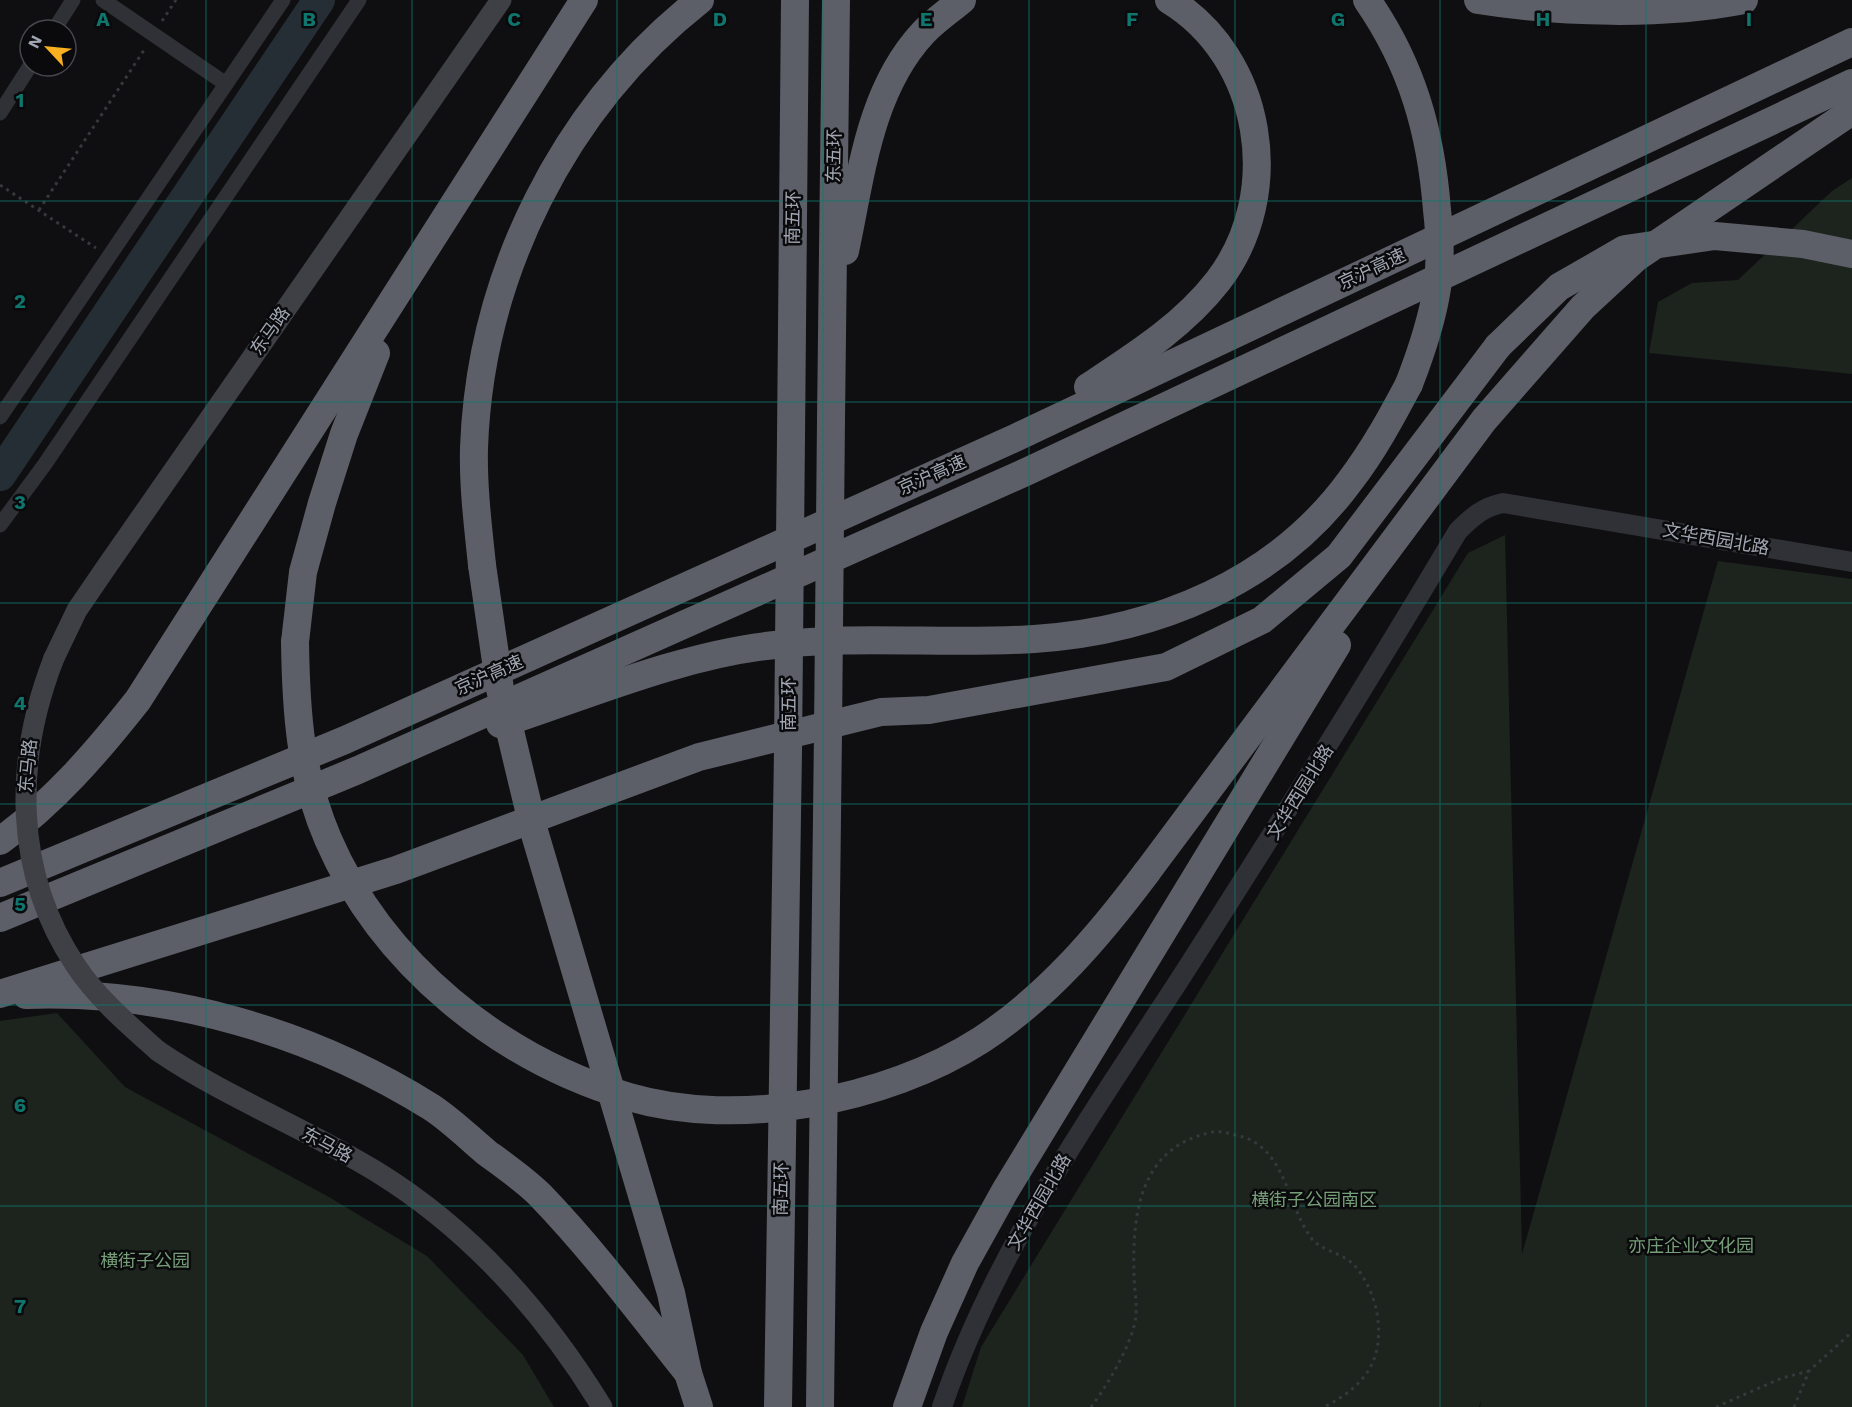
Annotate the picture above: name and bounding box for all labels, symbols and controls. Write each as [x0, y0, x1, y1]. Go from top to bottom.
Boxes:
text: A [96, 7, 110, 31]
text: B [302, 7, 316, 31]
text: C [507, 7, 521, 31]
text: D [713, 7, 727, 31]
text: E [920, 7, 932, 31]
text: F [1126, 7, 1138, 31]
text: G [1331, 7, 1345, 31]
text: H [1536, 7, 1550, 31]
text: I [1746, 7, 1752, 31]
north arrow [18, 18, 78, 78]
text: N [24, 32, 46, 51]
text: 1 [16, 88, 24, 112]
street label: 东五环 [823, 129, 844, 183]
street label: 南五环 [782, 191, 803, 245]
street label: 京沪高速 [1335, 244, 1409, 293]
text: 2 [14, 289, 26, 313]
street label: 东马路 [246, 303, 294, 359]
street label: 京沪高速 [895, 450, 969, 499]
text: 3 [14, 490, 26, 514]
street label: 文华西园北路 [1661, 519, 1771, 558]
street label: 京沪高速 [452, 650, 526, 699]
street label: 南五环 [778, 677, 799, 731]
text: 4 [14, 691, 27, 715]
street label: 东马路 [15, 738, 40, 794]
street label: 文华西园北路 [1262, 740, 1337, 843]
text: 5 [14, 892, 26, 916]
text: 6 [14, 1093, 26, 1117]
street label: 东马路 [298, 1123, 356, 1167]
street label: 文华西园北路 [1002, 1150, 1075, 1254]
street label: 南五环 [770, 1162, 791, 1216]
park label: 横街子公园南区 [1251, 1189, 1377, 1210]
park label: 亦庄企业文化园 [1628, 1235, 1754, 1256]
park label: 横街子公园 [100, 1250, 190, 1271]
text: 7 [14, 1294, 26, 1318]

